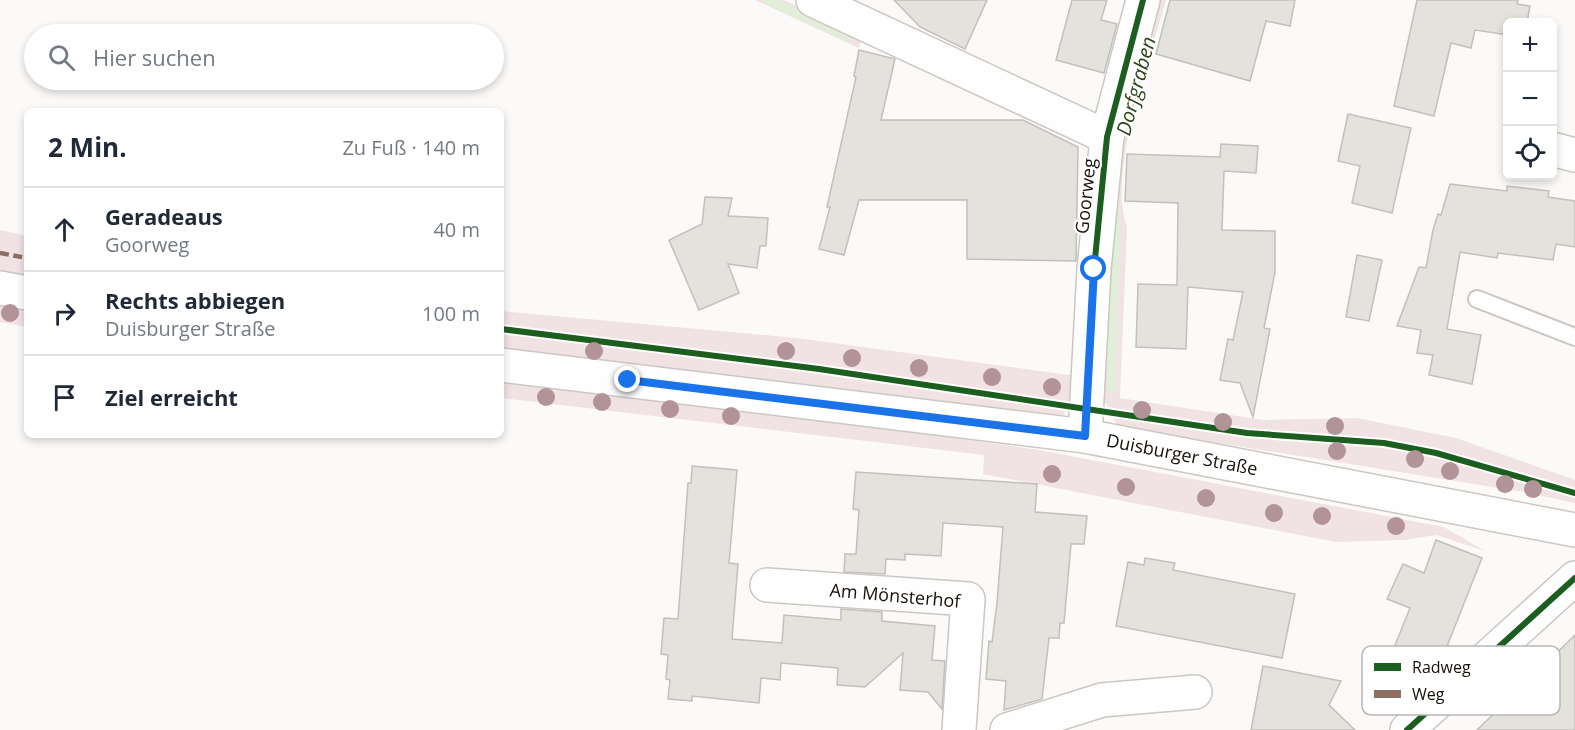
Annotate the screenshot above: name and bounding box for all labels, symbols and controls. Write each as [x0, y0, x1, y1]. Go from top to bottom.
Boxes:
map controls [1503, 18, 1557, 180]
button: + [1503, 18, 1557, 72]
search box [24, 24, 504, 90]
water label: Dorfgraben [1109, 33, 1162, 138]
icon: search [45, 41, 78, 74]
text: Hier suchen [93, 42, 216, 72]
button: − [1503, 72, 1557, 126]
button: locate [1503, 126, 1557, 180]
text: 2 Min. [48, 129, 127, 165]
text: Zu Fuß · 140 m [342, 134, 480, 161]
street label: Goorweg [1069, 157, 1101, 235]
text: Geradeaus [105, 201, 223, 231]
icon: ahead [48, 213, 81, 246]
text: 40 m [433, 216, 480, 243]
text: Goorweg [105, 231, 189, 258]
route start [1080, 255, 1106, 281]
text: Rechts abbiegen [105, 285, 285, 315]
icon: right [48, 297, 81, 330]
text: 100 m [422, 300, 480, 327]
text: Duisburger Straße [105, 315, 276, 342]
route end [614, 366, 640, 392]
icon: arrive [48, 381, 81, 414]
text: Ziel erreicht [105, 382, 238, 412]
street label: Duisburger Straße [1105, 428, 1260, 480]
street label: Am Mönsterhof [829, 577, 962, 613]
legend [1362, 646, 1560, 715]
text: Radweg [1412, 656, 1471, 678]
text: Weg [1412, 683, 1445, 705]

